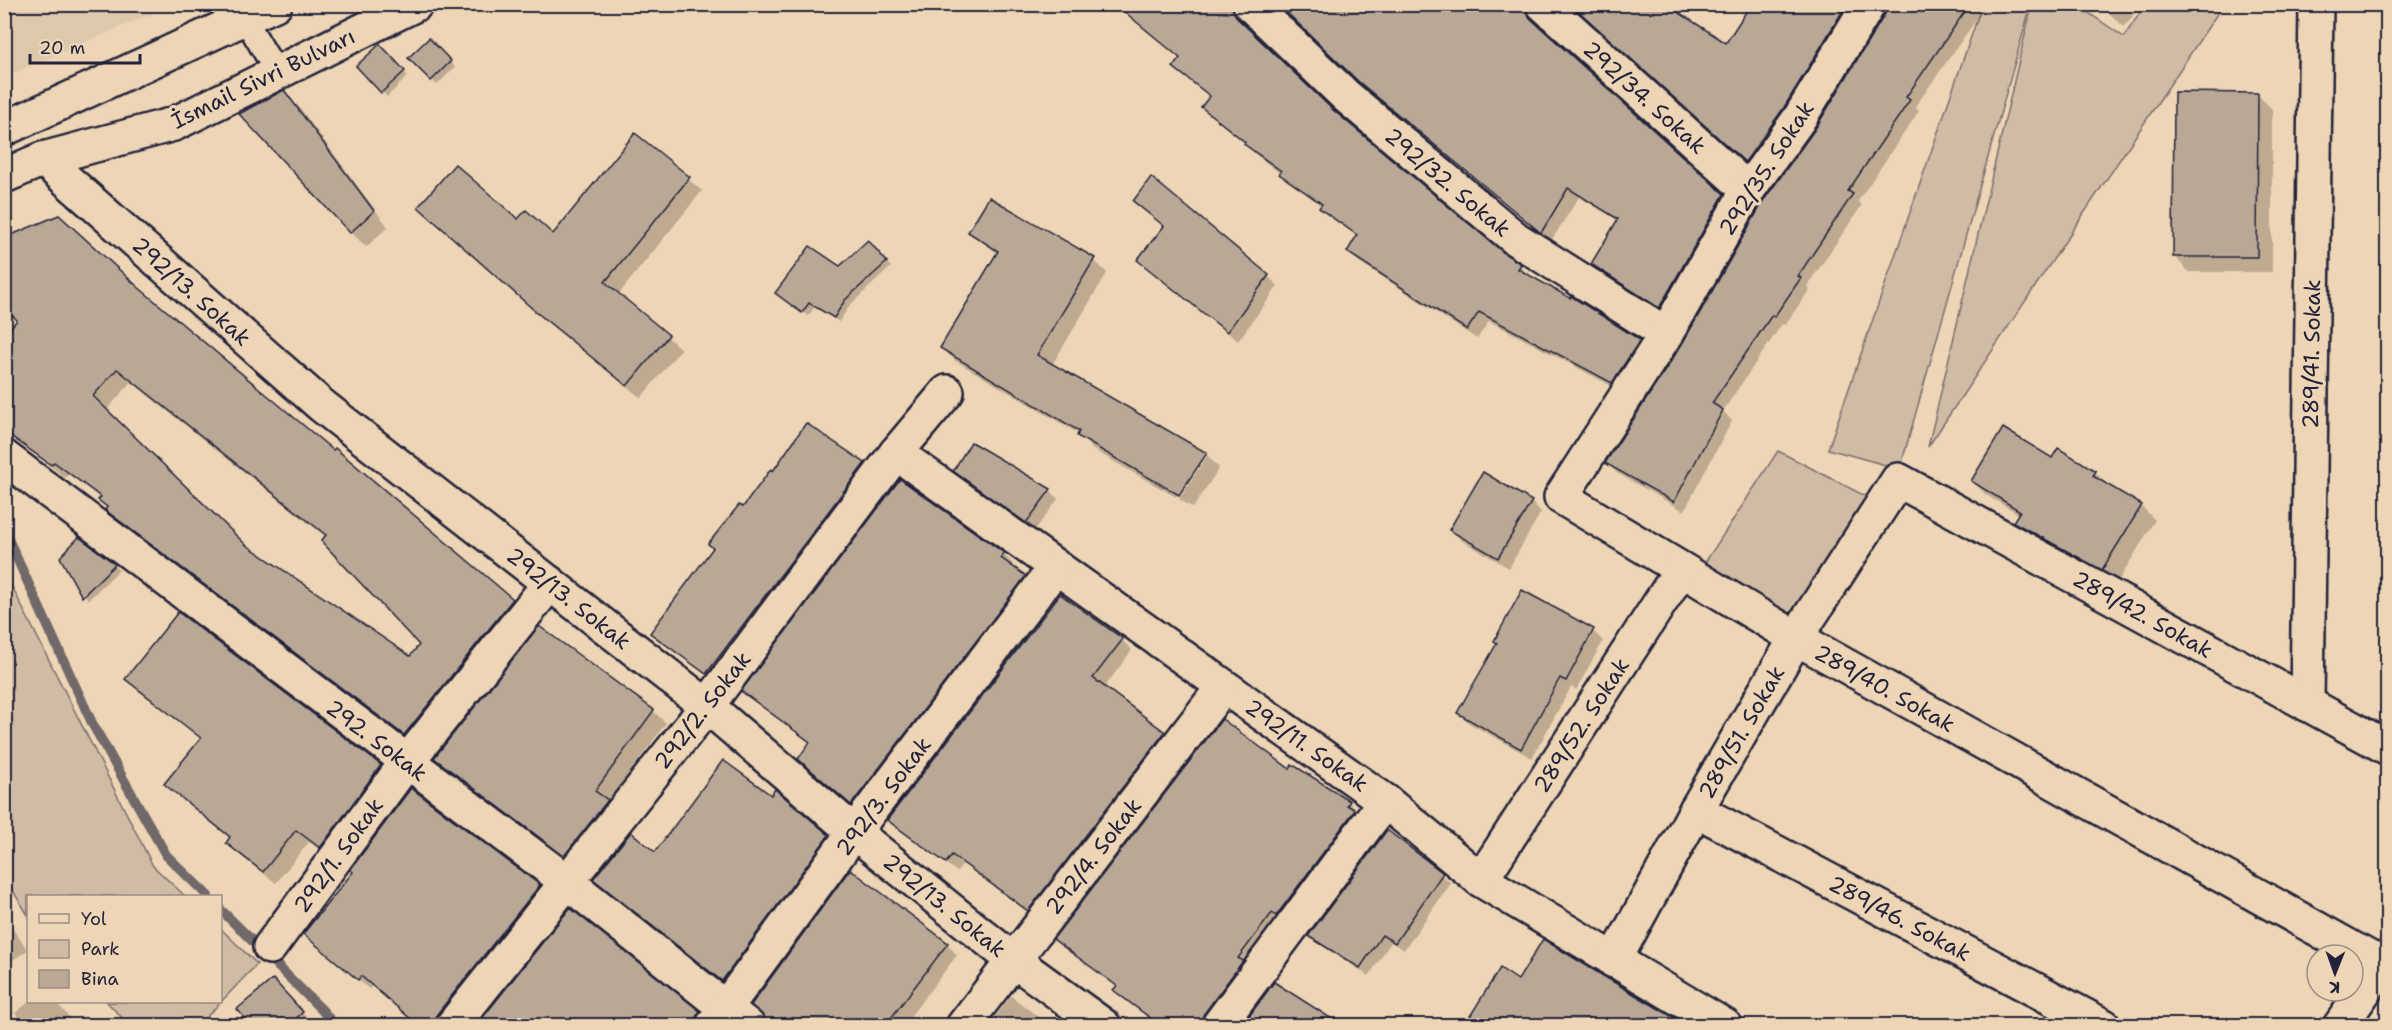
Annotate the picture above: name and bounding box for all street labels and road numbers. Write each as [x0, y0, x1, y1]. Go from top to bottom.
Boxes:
street label: İsmail Sivri Bulvarı [167, 21, 360, 136]
street label: 292/34. Sokak [1577, 34, 1712, 160]
street label: 292/35. Sokak [1712, 95, 1821, 241]
street label: 292/32. Sokak [1379, 121, 1517, 244]
street label: 292/13. Sokak [126, 230, 257, 352]
street label: 289/41. Sokak [2296, 279, 2327, 429]
street label: 292/13. Sokak [501, 541, 637, 656]
street label: 289/42. Sokak [2068, 564, 2218, 665]
street label: 289/40. Sokak [1809, 638, 1960, 739]
street label: 292/2. Sokak [647, 646, 757, 775]
street label: 289/52. Sokak [1527, 652, 1636, 798]
street label: 289/51. Sokak [1692, 660, 1791, 804]
street label: 292/11. Sokak [1239, 692, 1374, 799]
street label: 292. Sokak [320, 693, 433, 788]
street label: 292/3. Sokak [829, 731, 938, 862]
street label: 292/1. Sokak [287, 792, 390, 919]
street label: 292/4. Sokak [1039, 792, 1148, 921]
street label: 292/13. Sokak [877, 847, 1012, 964]
street label: 289/46. Sokak [1824, 869, 1976, 968]

